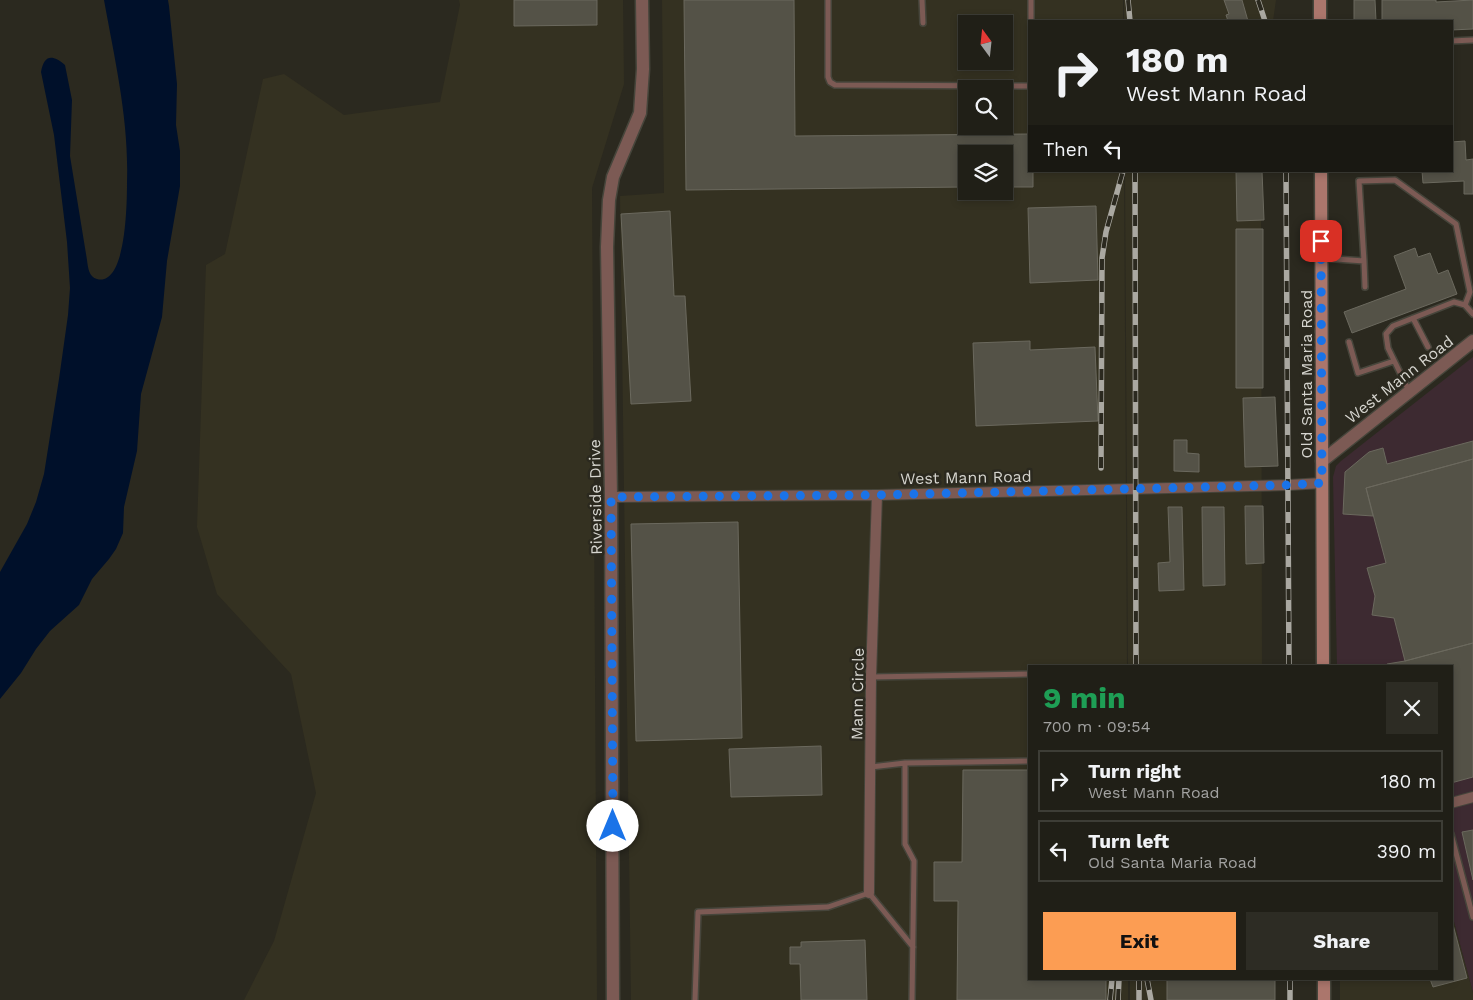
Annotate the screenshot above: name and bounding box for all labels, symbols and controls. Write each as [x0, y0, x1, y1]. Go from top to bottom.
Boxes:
north arrow [958, 15, 1012, 70]
map controls [958, 15, 1013, 200]
text: 180 m [1126, 39, 1229, 81]
icon: right [1043, 40, 1108, 105]
button: search [958, 80, 1013, 135]
text: West Mann Road [1126, 81, 1307, 106]
icon: left [1099, 135, 1127, 163]
text: Then [1043, 138, 1089, 161]
button: layers [958, 145, 1013, 200]
pin [1300, 220, 1342, 262]
icon: arrive [1307, 227, 1335, 255]
street label: Old Santa Maria Road [1297, 290, 1316, 458]
street label: West Mann Road [1342, 331, 1457, 427]
street label: Riverside Drive [585, 439, 606, 555]
street label: West Mann Road [900, 467, 1032, 488]
street label: Mann Circle [847, 648, 868, 740]
text: 9 min [1043, 680, 1126, 715]
button: close [1386, 682, 1438, 734]
text: 700 m · 09:54 [1043, 717, 1150, 736]
text: Turn right [1088, 760, 1181, 783]
icon: right [1045, 767, 1073, 795]
text: 180 m [1380, 770, 1436, 793]
text: West Mann Road [1088, 783, 1220, 802]
position arrow [586, 799, 638, 851]
text: Turn left [1088, 830, 1169, 853]
icon: left [1045, 837, 1073, 865]
text: 390 m [1377, 840, 1436, 863]
text: Old Santa Maria Road [1088, 853, 1257, 872]
button: Exit [1043, 912, 1236, 970]
button: Share [1246, 912, 1438, 970]

